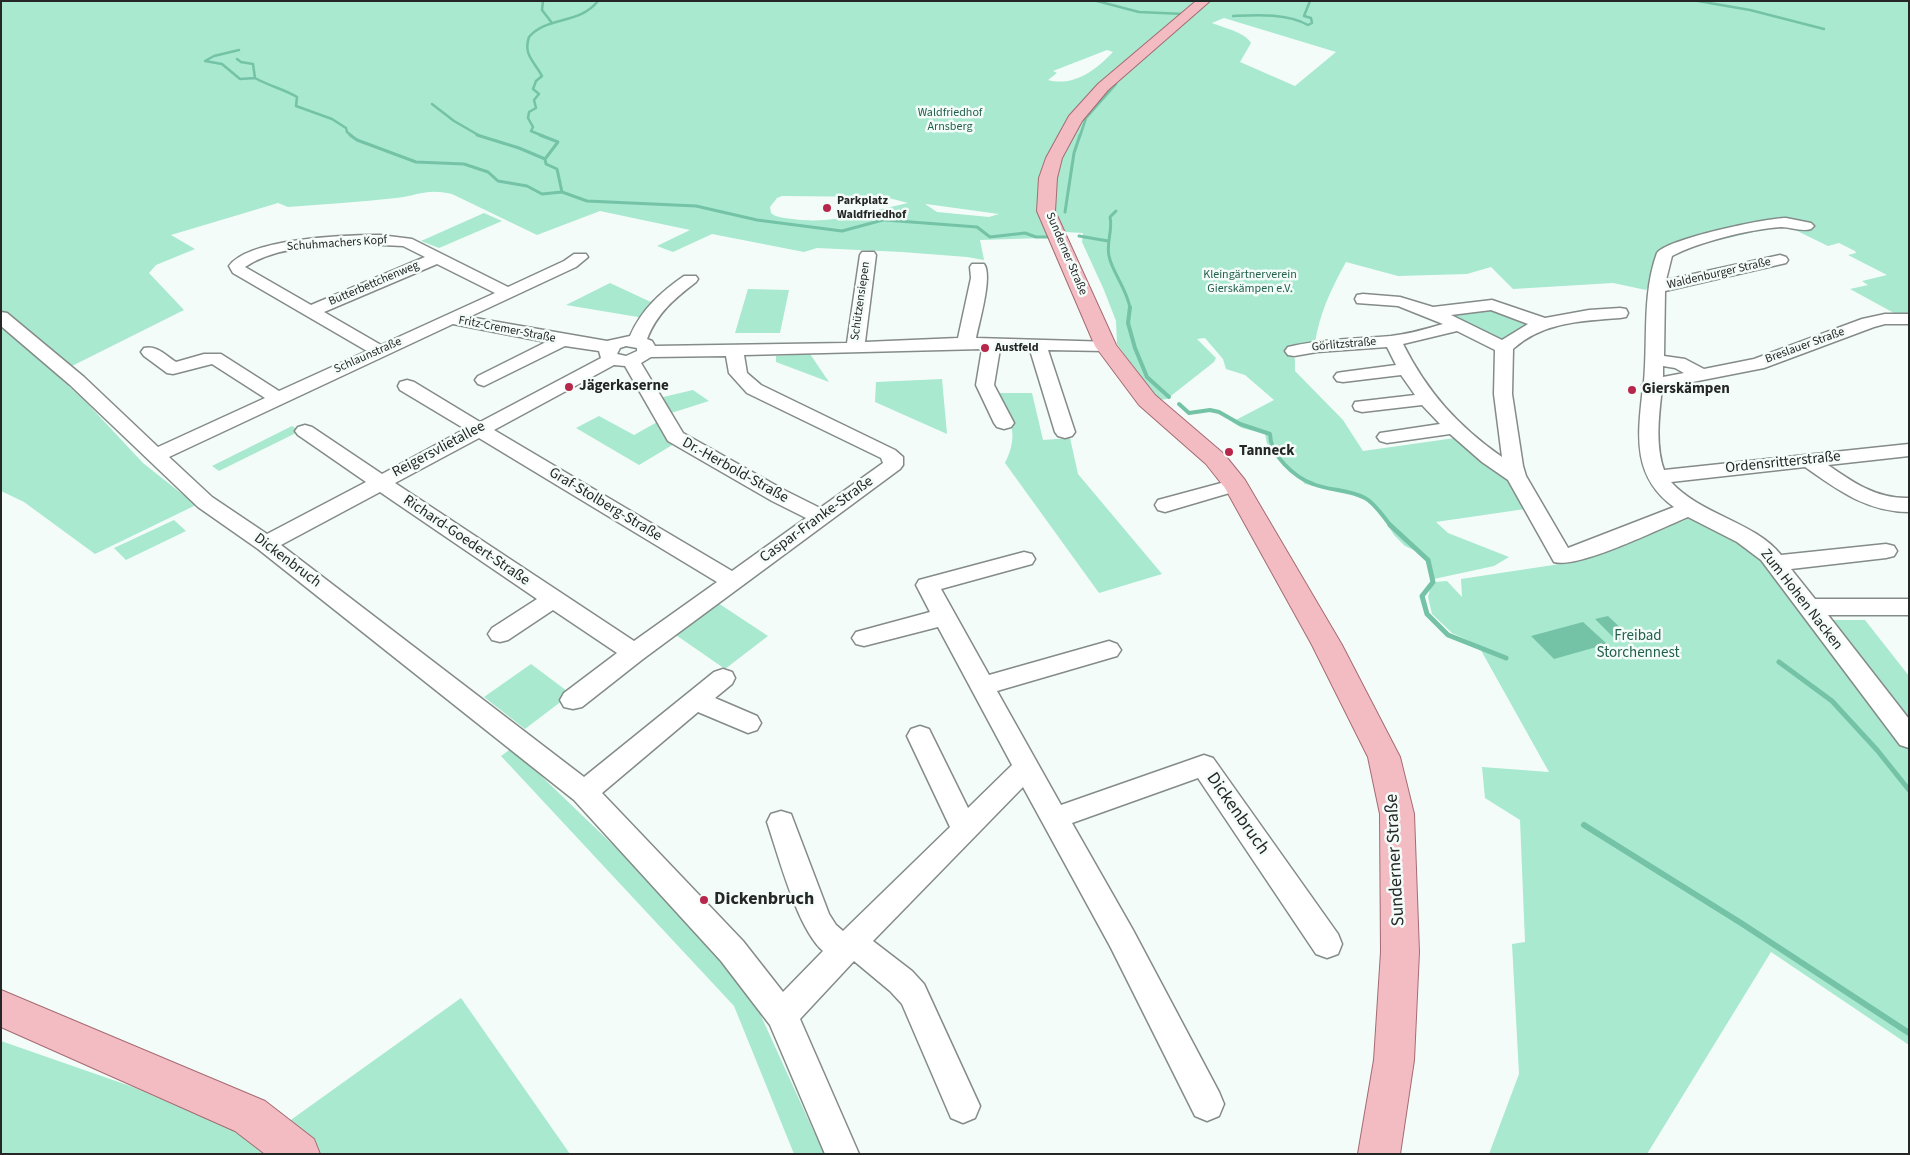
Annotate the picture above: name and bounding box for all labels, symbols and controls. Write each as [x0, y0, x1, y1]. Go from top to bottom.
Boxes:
park label: Waldfriedhof Arnsberg [918, 106, 982, 134]
place label: Parkplatz Waldfriedhof [837, 194, 906, 222]
marker: Parkplatz Waldfriedhof [821, 202, 833, 214]
street label: Sunderner Straße [1042, 211, 1090, 297]
street label: Schuhmachers Kopf [286, 233, 388, 255]
street label: Waldenburger Straße [1666, 255, 1772, 293]
street label: Butterbettchenweg [327, 259, 421, 309]
street label: Schützensiepen [848, 261, 874, 341]
park label: Kleingärtnerverein Gierskämpen e.V. [1203, 268, 1297, 296]
street label: Fritz-Cremer-Straße [457, 314, 557, 346]
street label: Breslauer Straße [1763, 325, 1847, 367]
street label: Schlaunstraße [332, 335, 404, 377]
street label: Görlitzstraße [1311, 335, 1377, 355]
place label: Austfeld [995, 341, 1039, 355]
marker: Austfeld [979, 342, 991, 354]
place label: Jägerkaserne [579, 378, 669, 396]
marker: Jägerkaserne [563, 381, 575, 393]
place label: Gierskämpen [1642, 381, 1730, 399]
marker: Gierskämpen [1626, 384, 1638, 396]
street label: Reigersvlietallee [390, 418, 488, 482]
street label: Dr.-Herbold-Straße [679, 434, 791, 508]
place label: Tanneck [1239, 443, 1294, 461]
marker: Tanneck [1223, 446, 1235, 458]
street label: Ordensritterstraße [1724, 448, 1842, 478]
street label: Graf-Stolberg-Straße [545, 464, 665, 546]
street label: Caspar-Franke-Straße [757, 473, 877, 567]
street label: Richard-Goedert-Straße [399, 492, 533, 590]
street label: Dickenbruch [250, 530, 324, 592]
street label: Zum Hohen Nacken [1756, 546, 1846, 654]
park label: Freibad Storchennest [1596, 628, 1680, 663]
street label: Dickenbruch [1201, 769, 1273, 859]
street label: Sunderner Straße [1382, 793, 1410, 927]
place label: Dickenbruch [714, 889, 814, 911]
marker: Dickenbruch [698, 894, 710, 906]

